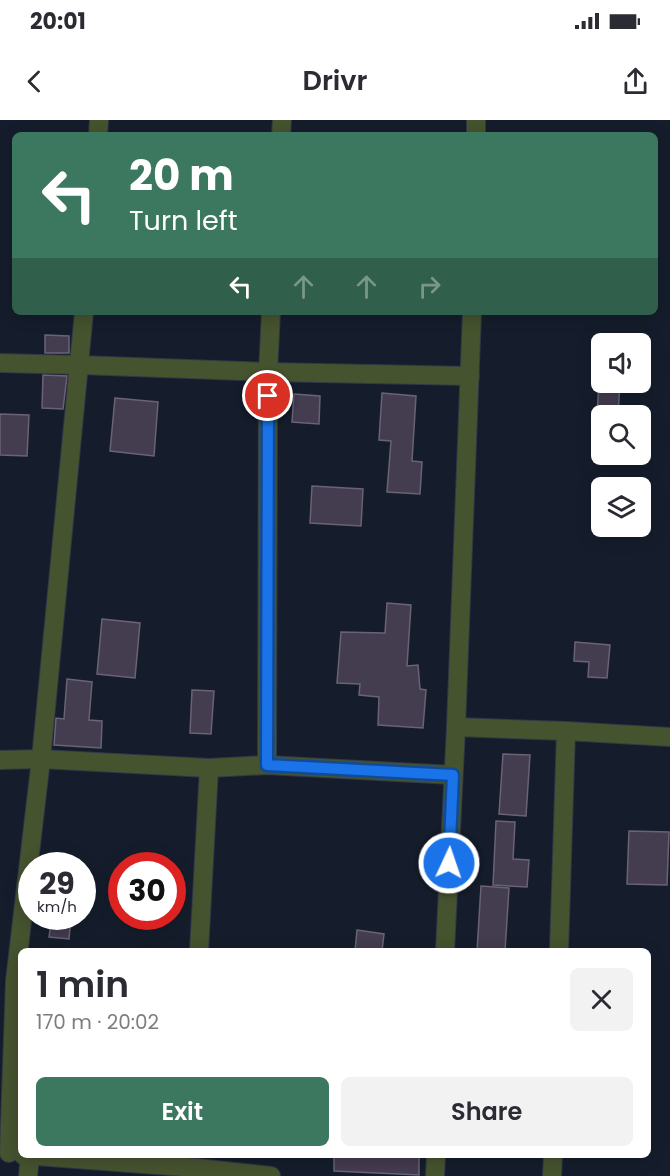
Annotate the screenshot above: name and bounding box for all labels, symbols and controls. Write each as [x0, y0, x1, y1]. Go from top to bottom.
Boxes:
text: 20:01 [30, 6, 86, 37]
text: Drivr [303, 62, 367, 99]
icon: back [18, 65, 51, 98]
icon: share [619, 65, 652, 98]
text: 20 m [129, 146, 234, 205]
icon: left [30, 156, 108, 234]
text: Turn left [129, 202, 238, 239]
icon: left [224, 270, 257, 303]
icon: ahead [287, 270, 320, 303]
icon: ahead [350, 270, 383, 303]
icon: right [413, 270, 446, 303]
map controls [591, 333, 651, 537]
button: sound [591, 333, 651, 393]
pin [242, 370, 293, 421]
icon: arrive [251, 379, 284, 412]
button: search [591, 405, 651, 465]
button: layers [591, 477, 651, 537]
position arrow [417, 831, 481, 895]
speed limit sign: 30 [108, 852, 186, 930]
text: 29 [39, 862, 75, 905]
text: km/h [37, 896, 77, 917]
text: 1 min [36, 959, 129, 1010]
button: close [570, 968, 633, 1031]
text: 170 m · 20:02 [36, 1008, 159, 1036]
button: Exit [36, 1077, 329, 1146]
button: Share [341, 1077, 633, 1146]

